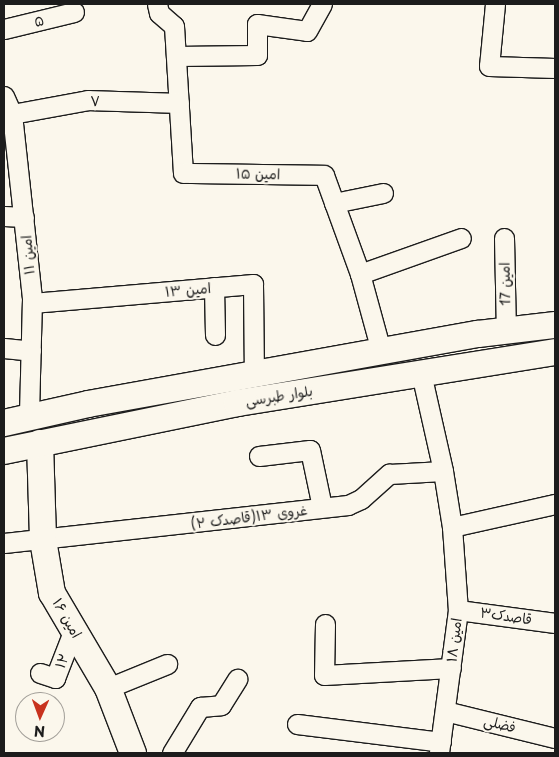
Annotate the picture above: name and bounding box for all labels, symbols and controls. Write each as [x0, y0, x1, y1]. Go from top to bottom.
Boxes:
street label: ۵ [32, 12, 46, 30]
street label: ۷ [90, 93, 100, 109]
street label: امین ۱۵ [236, 165, 280, 183]
street label: امین ۱۱ [18, 234, 38, 276]
street label: امین 17 [496, 262, 514, 306]
street label: امین ۱۳ [164, 280, 212, 300]
street label: بلوار طبرسی [244, 382, 314, 410]
street label: غروی ۱۳(قاصدک ۲) [190, 502, 308, 532]
street label: امین ۱۶ [49, 595, 85, 641]
street label: قاصدک۳ [479, 604, 533, 628]
street label: امین ۱۸ [443, 617, 465, 663]
street label: ۱۲ [52, 651, 72, 671]
north arrow [15, 692, 65, 742]
street label: فضلی [482, 712, 518, 736]
text: N [34, 721, 45, 742]

